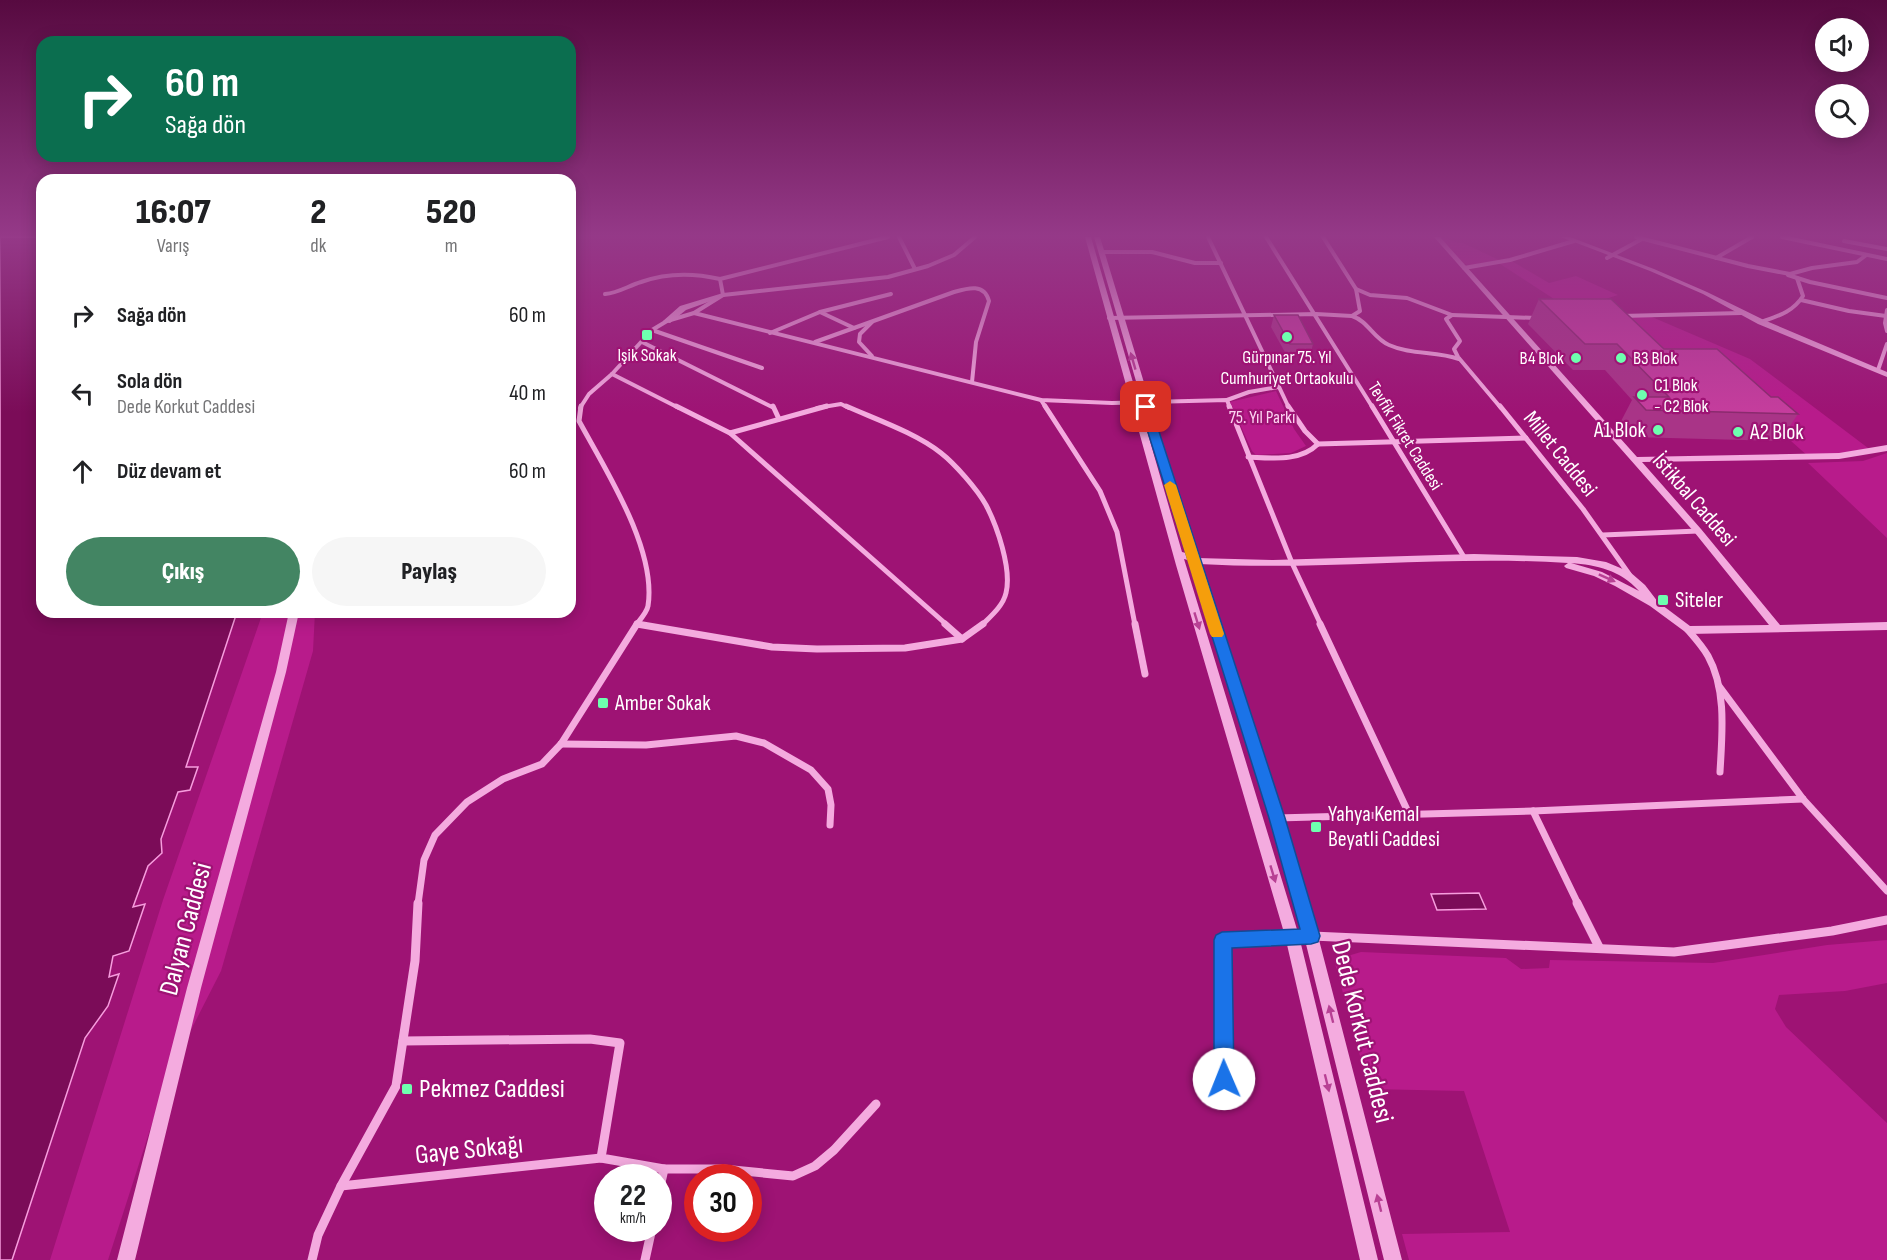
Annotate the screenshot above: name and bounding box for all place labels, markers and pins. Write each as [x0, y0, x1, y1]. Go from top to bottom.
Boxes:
marker: Işik Sokak [640, 328, 654, 342]
marker: Gürpınar 75. Yıl Cumhuriyet Ortaokulu [1280, 330, 1294, 344]
place label: Işik Sokak [617, 345, 677, 366]
place label: Gürpınar 75. Yıl Cumhuriyet Ortaokulu [1220, 347, 1354, 389]
place label: B4 Blok [1520, 348, 1564, 369]
place label: B3 Blok [1633, 348, 1677, 369]
marker: B4 Blok [1569, 351, 1583, 365]
marker: B3 Blok [1614, 351, 1628, 365]
place label: C1 Blok - C2 Blok [1654, 375, 1708, 417]
pin [1120, 381, 1171, 432]
marker: C1 Blok - C2 Blok [1635, 388, 1649, 402]
place label: A1 Blok [1593, 417, 1647, 444]
place label: A2 Blok [1749, 419, 1804, 446]
marker: A1 Blok [1651, 423, 1665, 437]
marker: A2 Blok [1731, 425, 1745, 439]
place label: Siteler [1675, 587, 1723, 614]
marker: Siteler [1656, 593, 1670, 607]
place label: Amber Sokak [614, 690, 711, 717]
marker: Amber Sokak [596, 696, 610, 710]
place label: Yahya Kemal Beyatli Caddesi [1328, 801, 1440, 853]
marker: Yahya Kemal Beyatli Caddesi [1309, 820, 1323, 834]
place label: Pekmez Caddesi [419, 1073, 565, 1105]
marker: Pekmez Caddesi [400, 1082, 414, 1096]

